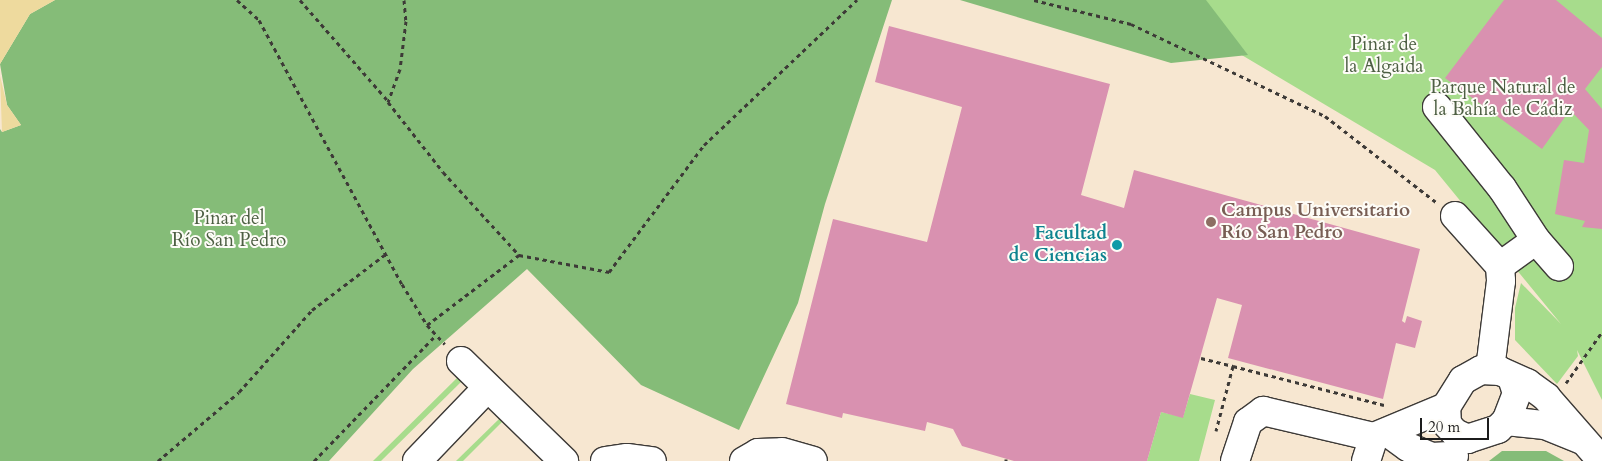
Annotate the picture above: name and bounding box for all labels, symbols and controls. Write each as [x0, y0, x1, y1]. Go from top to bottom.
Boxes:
park label: Pinar de la Algaida [1344, 34, 1424, 78]
park label: Parque Natural de la Bahía de Cádiz [1430, 77, 1576, 121]
place label: Campus Universitario Río San Pedro [1221, 200, 1410, 244]
park label: Pinar del Río San Pedro [172, 208, 286, 252]
marker: Campus Universitario Río San Pedro [1205, 216, 1217, 228]
place label: Facultad de Ciencias [1009, 223, 1107, 267]
marker: Facultad de Ciencias [1111, 239, 1123, 251]
scale bar [1422, 408, 1491, 440]
text: 20 m [1428, 417, 1460, 437]

